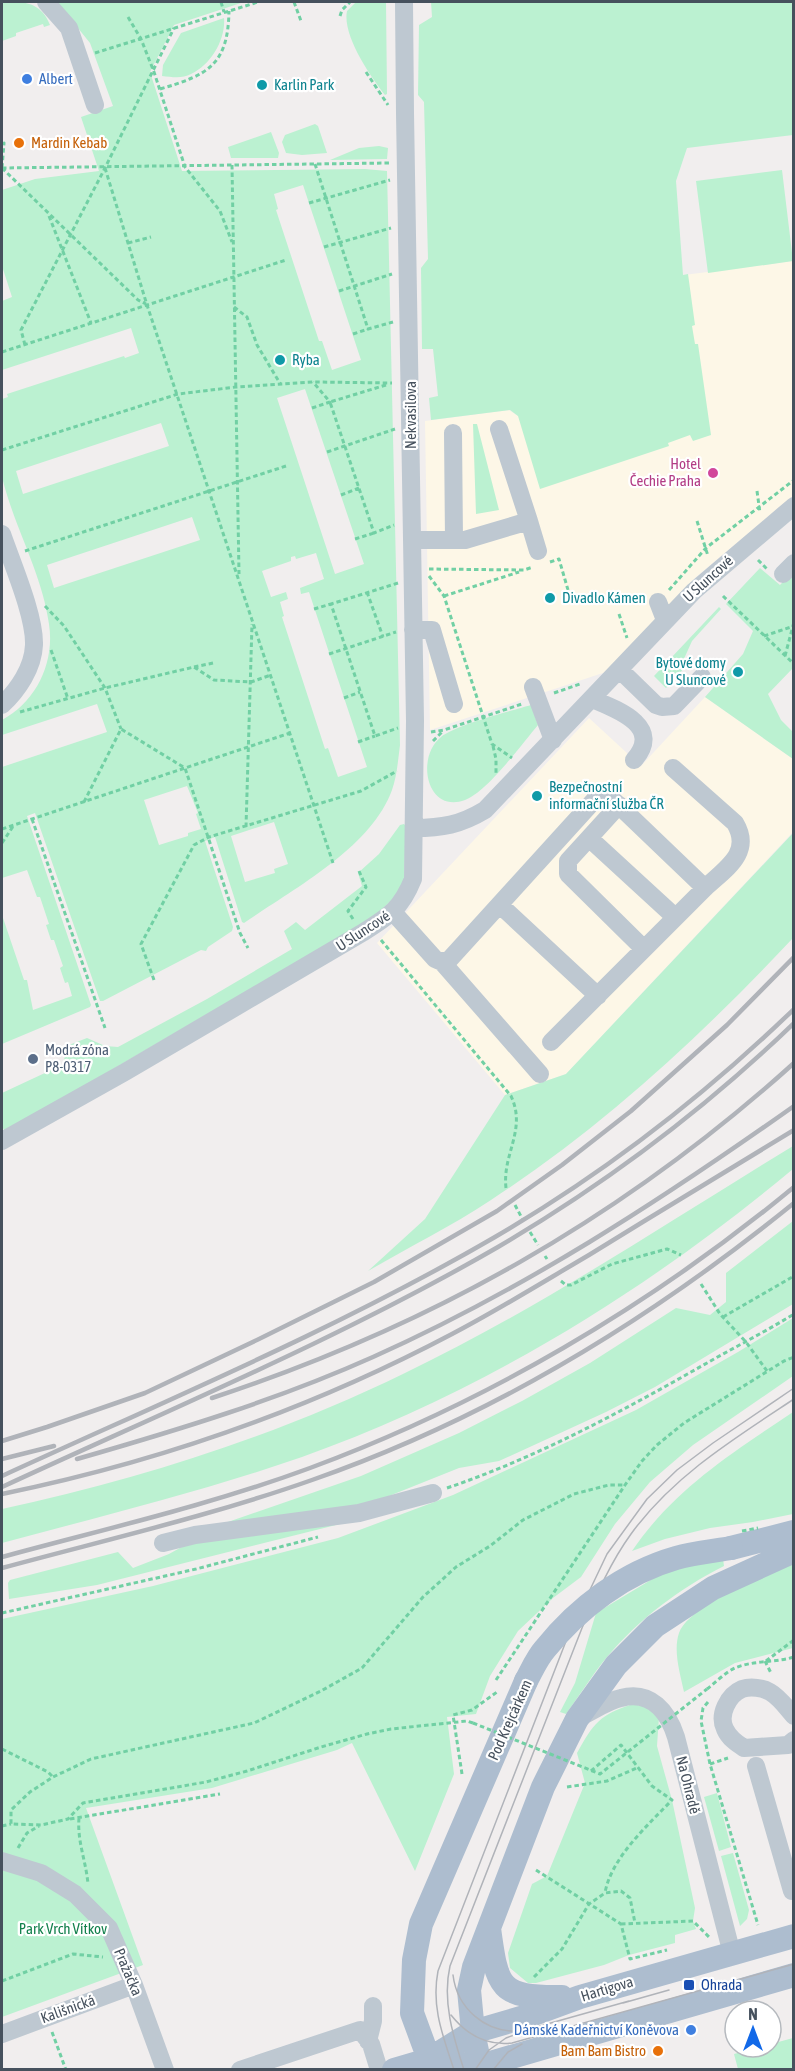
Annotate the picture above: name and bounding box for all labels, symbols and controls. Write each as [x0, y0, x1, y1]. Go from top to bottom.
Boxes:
place label: Albert [39, 70, 73, 87]
marker: Albert [20, 72, 34, 86]
place label: Karlin Park [274, 76, 335, 93]
marker: Karlin Park [255, 78, 269, 92]
place label: Mardin Kebab [31, 134, 107, 151]
marker: Mardin Kebab [12, 136, 26, 150]
place label: Ryba [292, 351, 320, 368]
marker: Ryba [273, 353, 287, 367]
street label: Nekvasilova [402, 381, 419, 449]
place label: Hotel Čechie Praha [630, 455, 701, 489]
marker: Hotel Čechie Praha [706, 466, 720, 480]
street label: U Sluncové [679, 552, 736, 605]
place label: Divadlo Kámen [562, 589, 646, 606]
marker: Divadlo Kámen [543, 591, 557, 605]
place label: Bytové domy U Sluncové [656, 654, 726, 688]
marker: Bytové domy U Sluncové [731, 665, 745, 679]
place label: Bezpečnostní informační služba ČR [549, 778, 664, 812]
marker: Bezpečnostní informační služba ČR [530, 789, 544, 803]
street label: U Sluncové [333, 907, 393, 954]
place label: Modrá zóna P8-0317 [45, 1041, 109, 1075]
marker: Modrá zóna P8-0317 [26, 1052, 40, 1066]
street label: Pod Krejcárkem [484, 1677, 535, 1763]
street label: Na Ohradě [673, 1754, 704, 1816]
park label: Park Vrch Vítkov [19, 1920, 107, 1937]
street label: Pražačka [111, 1945, 146, 1998]
street label: Hartigova [579, 1973, 635, 2005]
place label: Ohrada [701, 1976, 742, 1993]
marker: Ohrada [682, 1978, 696, 1992]
street label: Kališnická [38, 1991, 97, 2026]
north arrow [723, 1999, 783, 2059]
text: N [748, 2005, 758, 2023]
place label: Dámské Kadeřnictví Koněvova [514, 2021, 679, 2038]
marker: Dámské Kadeřnictví Koněvova [684, 2023, 698, 2037]
place label: Bam Bam Bistro [560, 2042, 646, 2059]
marker: Bam Bam Bistro [651, 2044, 665, 2058]

